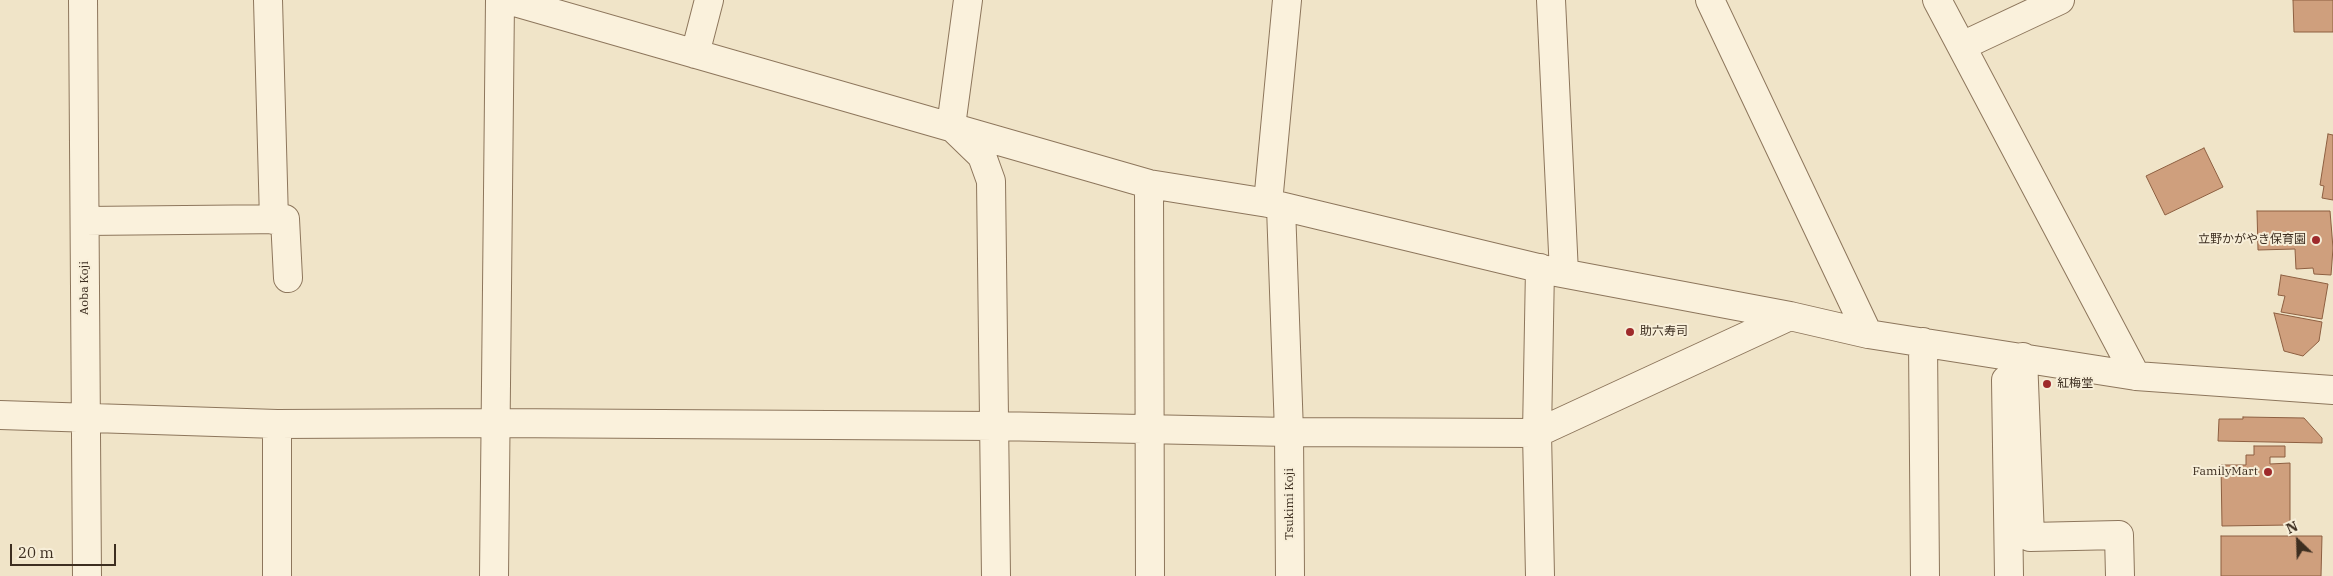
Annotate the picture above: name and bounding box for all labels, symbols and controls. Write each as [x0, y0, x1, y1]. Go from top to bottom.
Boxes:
place label: 立野かがやき保育園 [2198, 233, 2306, 247]
marker: 立野かがやき保育園 [2310, 234, 2322, 246]
street label: Aoba Koji [78, 261, 92, 315]
place label: 助六寿司 [1640, 325, 1688, 339]
marker: 助六寿司 [1624, 326, 1636, 338]
place label: 紅梅堂 [2057, 377, 2093, 391]
marker: 紅梅堂 [2041, 378, 2053, 390]
place label: FamilyMart [2193, 465, 2258, 479]
marker: FamilyMart [2262, 466, 2274, 478]
street label: Tsukimi Koji [1283, 468, 1297, 540]
north arrow [2273, 516, 2323, 566]
text: N [2283, 517, 2301, 538]
scale bar [12, 534, 119, 566]
text: 20 m [18, 543, 54, 562]

